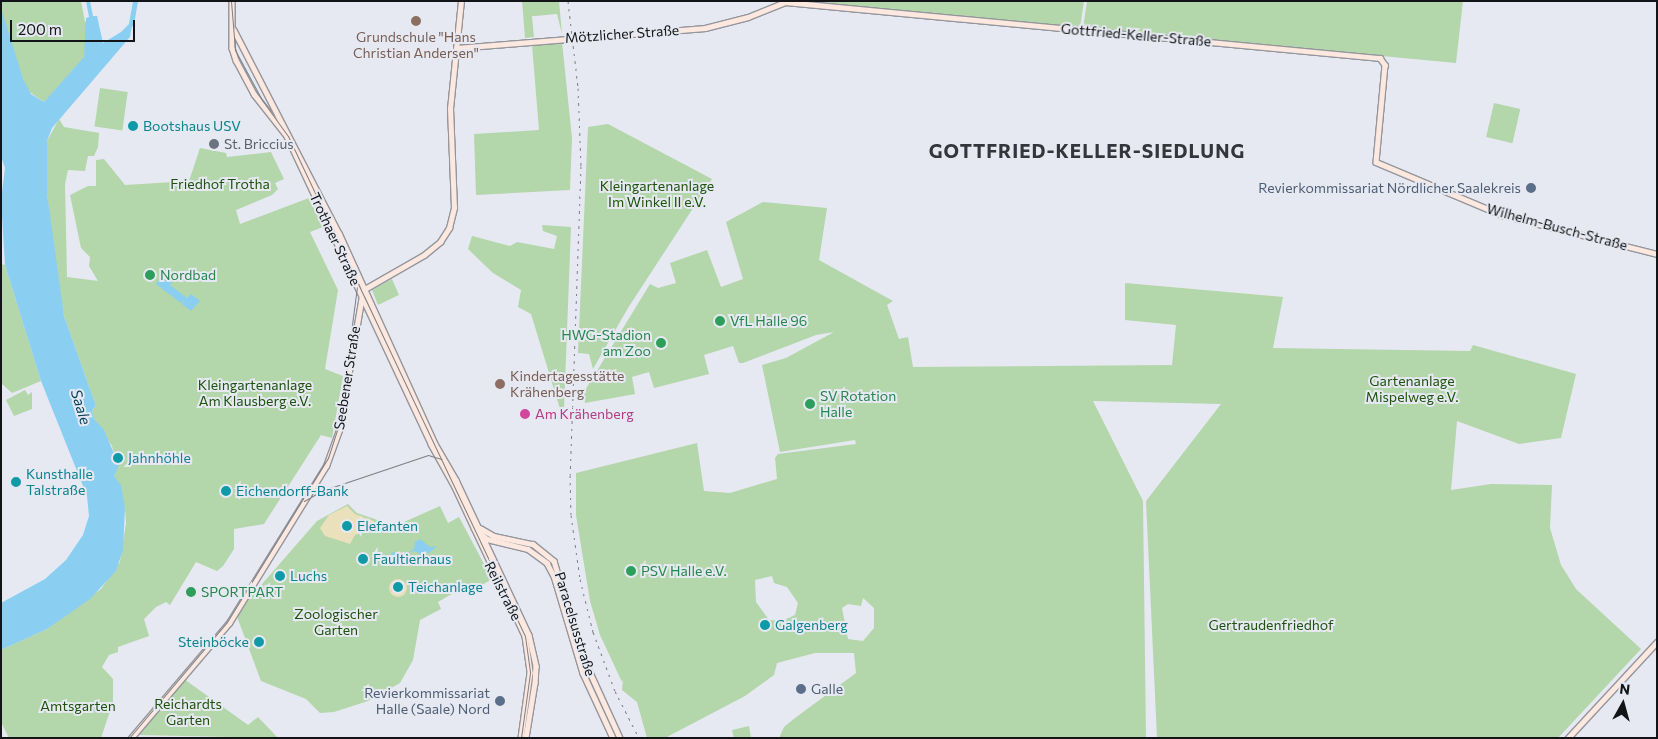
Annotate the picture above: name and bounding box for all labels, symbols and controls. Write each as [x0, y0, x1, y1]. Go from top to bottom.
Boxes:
scale bar [12, 10, 138, 42]
marker: Grundschule "Hans Christian Andersen" [410, 15, 422, 27]
text: 200 m [18, 20, 62, 38]
street label: Gottfried-Keller-Straße [1060, 20, 1212, 50]
street label: Mötzlicher Straße [564, 22, 680, 46]
place label: Grundschule "Hans Christian Andersen" [353, 29, 479, 62]
place label: Bootshaus USV [143, 118, 241, 134]
marker: Bootshaus USV [127, 120, 139, 132]
place label: St. Briccius [224, 136, 294, 152]
marker: St. Briccius [208, 138, 220, 150]
district label: GOTTFRIED-KELLER-SIEDLUNG [926, 140, 1248, 162]
park label: Friedhof Trotha [170, 176, 270, 192]
park label: Kleingartenanlage Im Winkel II e.V. [600, 178, 714, 210]
place label: Revierkommissariat Nördlicher Saalekreis [1258, 180, 1521, 196]
marker: Revierkommissariat Nördlicher Saalekreis [1525, 182, 1537, 194]
street label: Trothaer Straße [306, 190, 364, 288]
street label: Wilhelm-Busch-Straße [1485, 200, 1629, 254]
place label: Nordbad [160, 267, 216, 283]
marker: Nordbad [144, 269, 156, 281]
place label: VfL Halle 96 [730, 313, 807, 329]
marker: VfL Halle 96 [714, 315, 726, 327]
street label: Seebener Straße [331, 325, 363, 431]
place label: HWG-Stadion am Zoo [561, 327, 651, 360]
marker: HWG-Stadion am Zoo [655, 337, 667, 349]
place label: Kindertagesstätte Krähenberg [510, 368, 624, 401]
park label: Gartenanlage Mispelweg e.V. [1365, 373, 1459, 406]
park label: Kleingartenanlage Am Klausberg e.V. [198, 377, 312, 410]
marker: Kindertagesstätte Krähenberg [494, 378, 506, 390]
water label: Saale [67, 387, 95, 427]
place label: SV Rotation Halle [820, 388, 896, 421]
marker: SV Rotation Halle [804, 398, 816, 410]
place label: Am Krähenberg [535, 406, 634, 422]
marker: Am Krähenberg [519, 408, 531, 420]
place label: Jahnhöhle [128, 450, 191, 466]
marker: Jahnhöhle [112, 452, 124, 464]
place label: Kunsthalle Talstraße [26, 466, 93, 498]
marker: Kunsthalle Talstraße [10, 476, 22, 488]
place label: Eichendorff-Bank [236, 483, 349, 499]
marker: Eichendorff-Bank [220, 485, 232, 497]
place label: Elefanten [357, 518, 418, 534]
marker: Elefanten [341, 520, 353, 532]
place label: Faultierhaus [373, 551, 451, 567]
marker: Faultierhaus [357, 553, 369, 565]
street label: Reilstraße [481, 559, 525, 623]
place label: PSV Halle e.V. [641, 563, 727, 579]
marker: PSV Halle e.V. [625, 565, 637, 577]
place label: Luchs [290, 568, 327, 584]
marker: Luchs [274, 570, 286, 582]
street label: Paracelsusstraße [551, 570, 599, 678]
place label: Teichanlage [408, 579, 483, 595]
marker: Teichanlage [392, 581, 404, 593]
place label: SPORTPART [201, 584, 283, 600]
marker: SPORTPART [185, 586, 197, 598]
park label: Zoologischer Garten [294, 606, 378, 638]
place label: Galgenberg [775, 617, 848, 633]
park label: Gertraudenfriedhof [1208, 617, 1334, 633]
marker: Galgenberg [759, 619, 771, 631]
place label: Steinböcke [178, 634, 249, 650]
marker: Steinböcke [253, 636, 265, 648]
north arrow [1598, 679, 1648, 729]
text: N [1619, 680, 1631, 698]
place label: Galle [811, 681, 843, 697]
marker: Galle [795, 683, 807, 695]
place label: Revierkommissariat Halle (Saale) Nord [364, 685, 490, 718]
marker: Revierkommissariat Halle (Saale) Nord [494, 695, 506, 707]
park label: Reichardts Garten [154, 696, 222, 729]
park label: Amtsgarten [40, 698, 116, 714]

